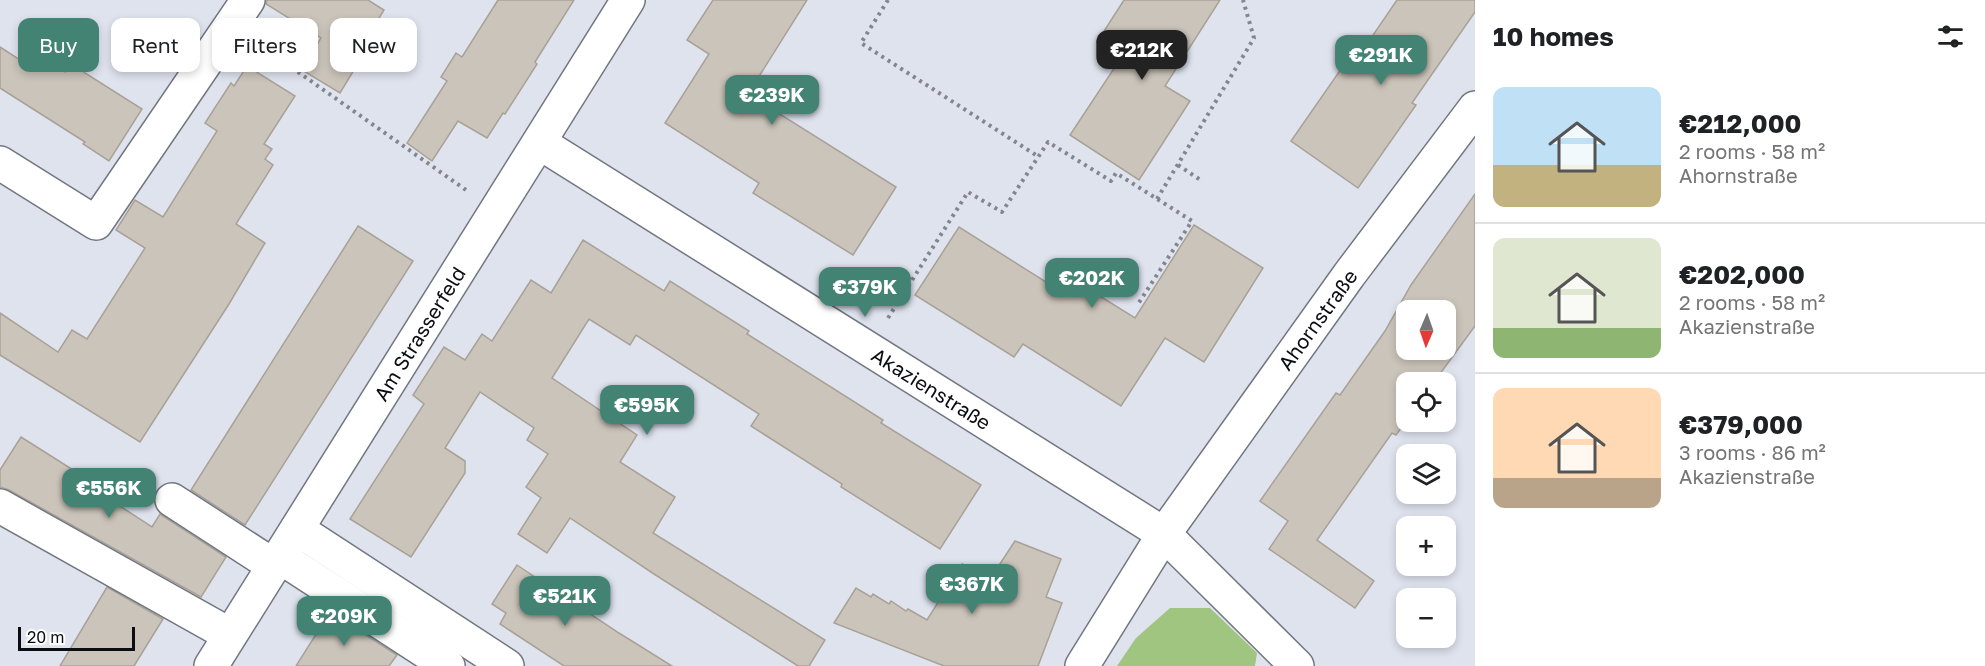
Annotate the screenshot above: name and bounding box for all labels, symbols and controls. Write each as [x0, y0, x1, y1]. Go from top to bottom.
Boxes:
chip: Buy [18, 18, 99, 72]
chip: Rent [111, 18, 200, 72]
chip: Filters [212, 18, 318, 72]
chip: New [330, 18, 417, 72]
icon: filters [1934, 20, 1967, 53]
text: 10 homes [1493, 21, 1614, 52]
pin: €212K [1100, 30, 1184, 81]
pin: €291K [1339, 35, 1423, 86]
text: €212K [1110, 37, 1174, 61]
text: €291K [1349, 42, 1413, 66]
pin: €239K [730, 75, 814, 126]
text: €239K [739, 82, 805, 106]
text: €212,000 [1679, 108, 1801, 139]
icon: home [1541, 111, 1613, 183]
text: 2 rooms · 58 m² [1679, 139, 1825, 163]
text: Ahornstraße [1679, 163, 1798, 187]
pin: €202K [1050, 258, 1134, 309]
text: €202,000 [1679, 259, 1805, 290]
street label: Am Strasserfeld [368, 262, 470, 405]
icon: home [1541, 262, 1613, 334]
street label: Ahornstraße [1273, 264, 1362, 374]
text: €202K [1059, 265, 1125, 289]
pin: €379K [823, 267, 907, 318]
text: €379K [833, 274, 897, 298]
text: 2 rooms · 58 m² [1679, 290, 1825, 314]
north arrow [1396, 300, 1456, 360]
map controls [1396, 300, 1456, 648]
text: Akazienstraße [1679, 314, 1815, 338]
street label: Akazienstraße [868, 342, 996, 434]
button: locate [1396, 372, 1456, 432]
pin: €595K [605, 385, 689, 436]
text: €595K [614, 392, 680, 416]
text: €379,000 [1679, 409, 1803, 440]
icon: home [1541, 412, 1613, 484]
text: 3 rooms · 86 m² [1679, 440, 1826, 464]
button: layers [1396, 444, 1456, 504]
text: Akazienstraße [1679, 464, 1815, 488]
pin: €556K [67, 468, 151, 519]
text: €556K [76, 475, 142, 499]
button: + [1396, 516, 1456, 576]
pin: €367K [930, 564, 1014, 615]
text: €367K [940, 571, 1004, 595]
pin: €521K [523, 576, 607, 627]
text: €521K [533, 583, 597, 607]
button: − [1396, 588, 1456, 648]
pin: €209K [302, 596, 386, 647]
text: €209K [311, 603, 377, 627]
scale bar [18, 624, 135, 652]
text: 20 m [27, 627, 64, 647]

